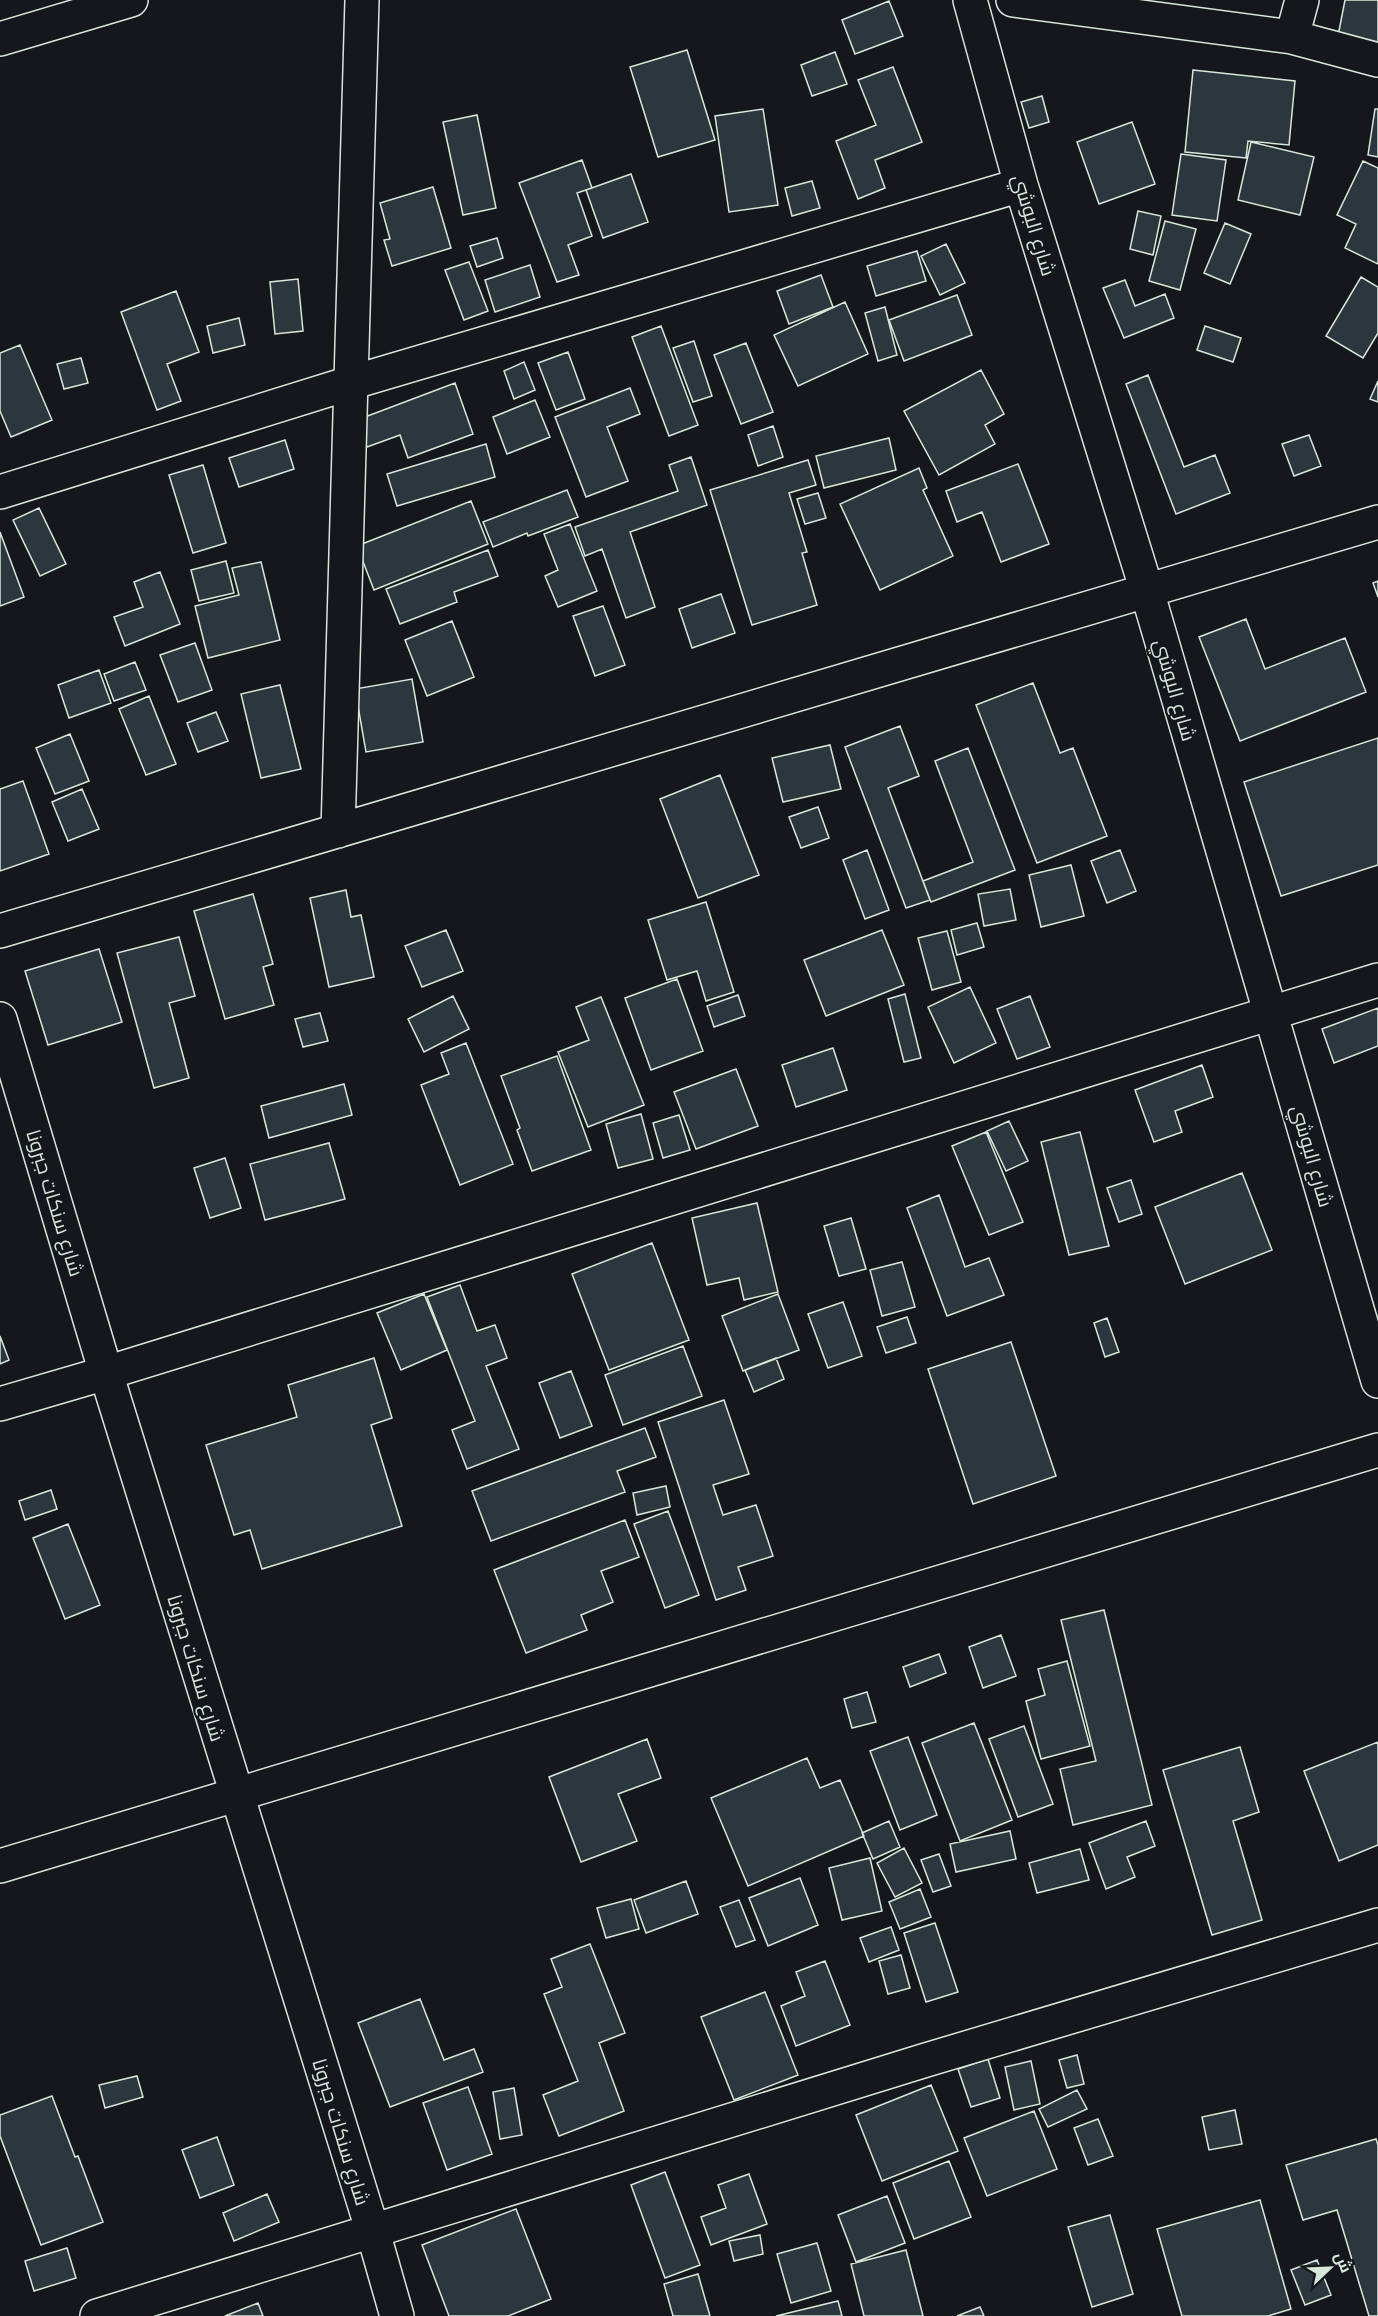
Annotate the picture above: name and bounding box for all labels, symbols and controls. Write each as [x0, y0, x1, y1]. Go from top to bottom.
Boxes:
street label: شارع البوشي [1004, 172, 1060, 280]
street label: شارع البوشي [1146, 637, 1200, 745]
street label: شارع البوشي [1283, 1103, 1337, 1211]
street label: شارع سنكات جبرونا [19, 1127, 88, 1280]
street label: شارع سنكات جبرونا [160, 1592, 229, 1745]
street label: شارع سنكات جبرونا [305, 2056, 374, 2209]
north arrow [1300, 2238, 1360, 2298]
text: ش [1331, 2250, 1355, 2275]

